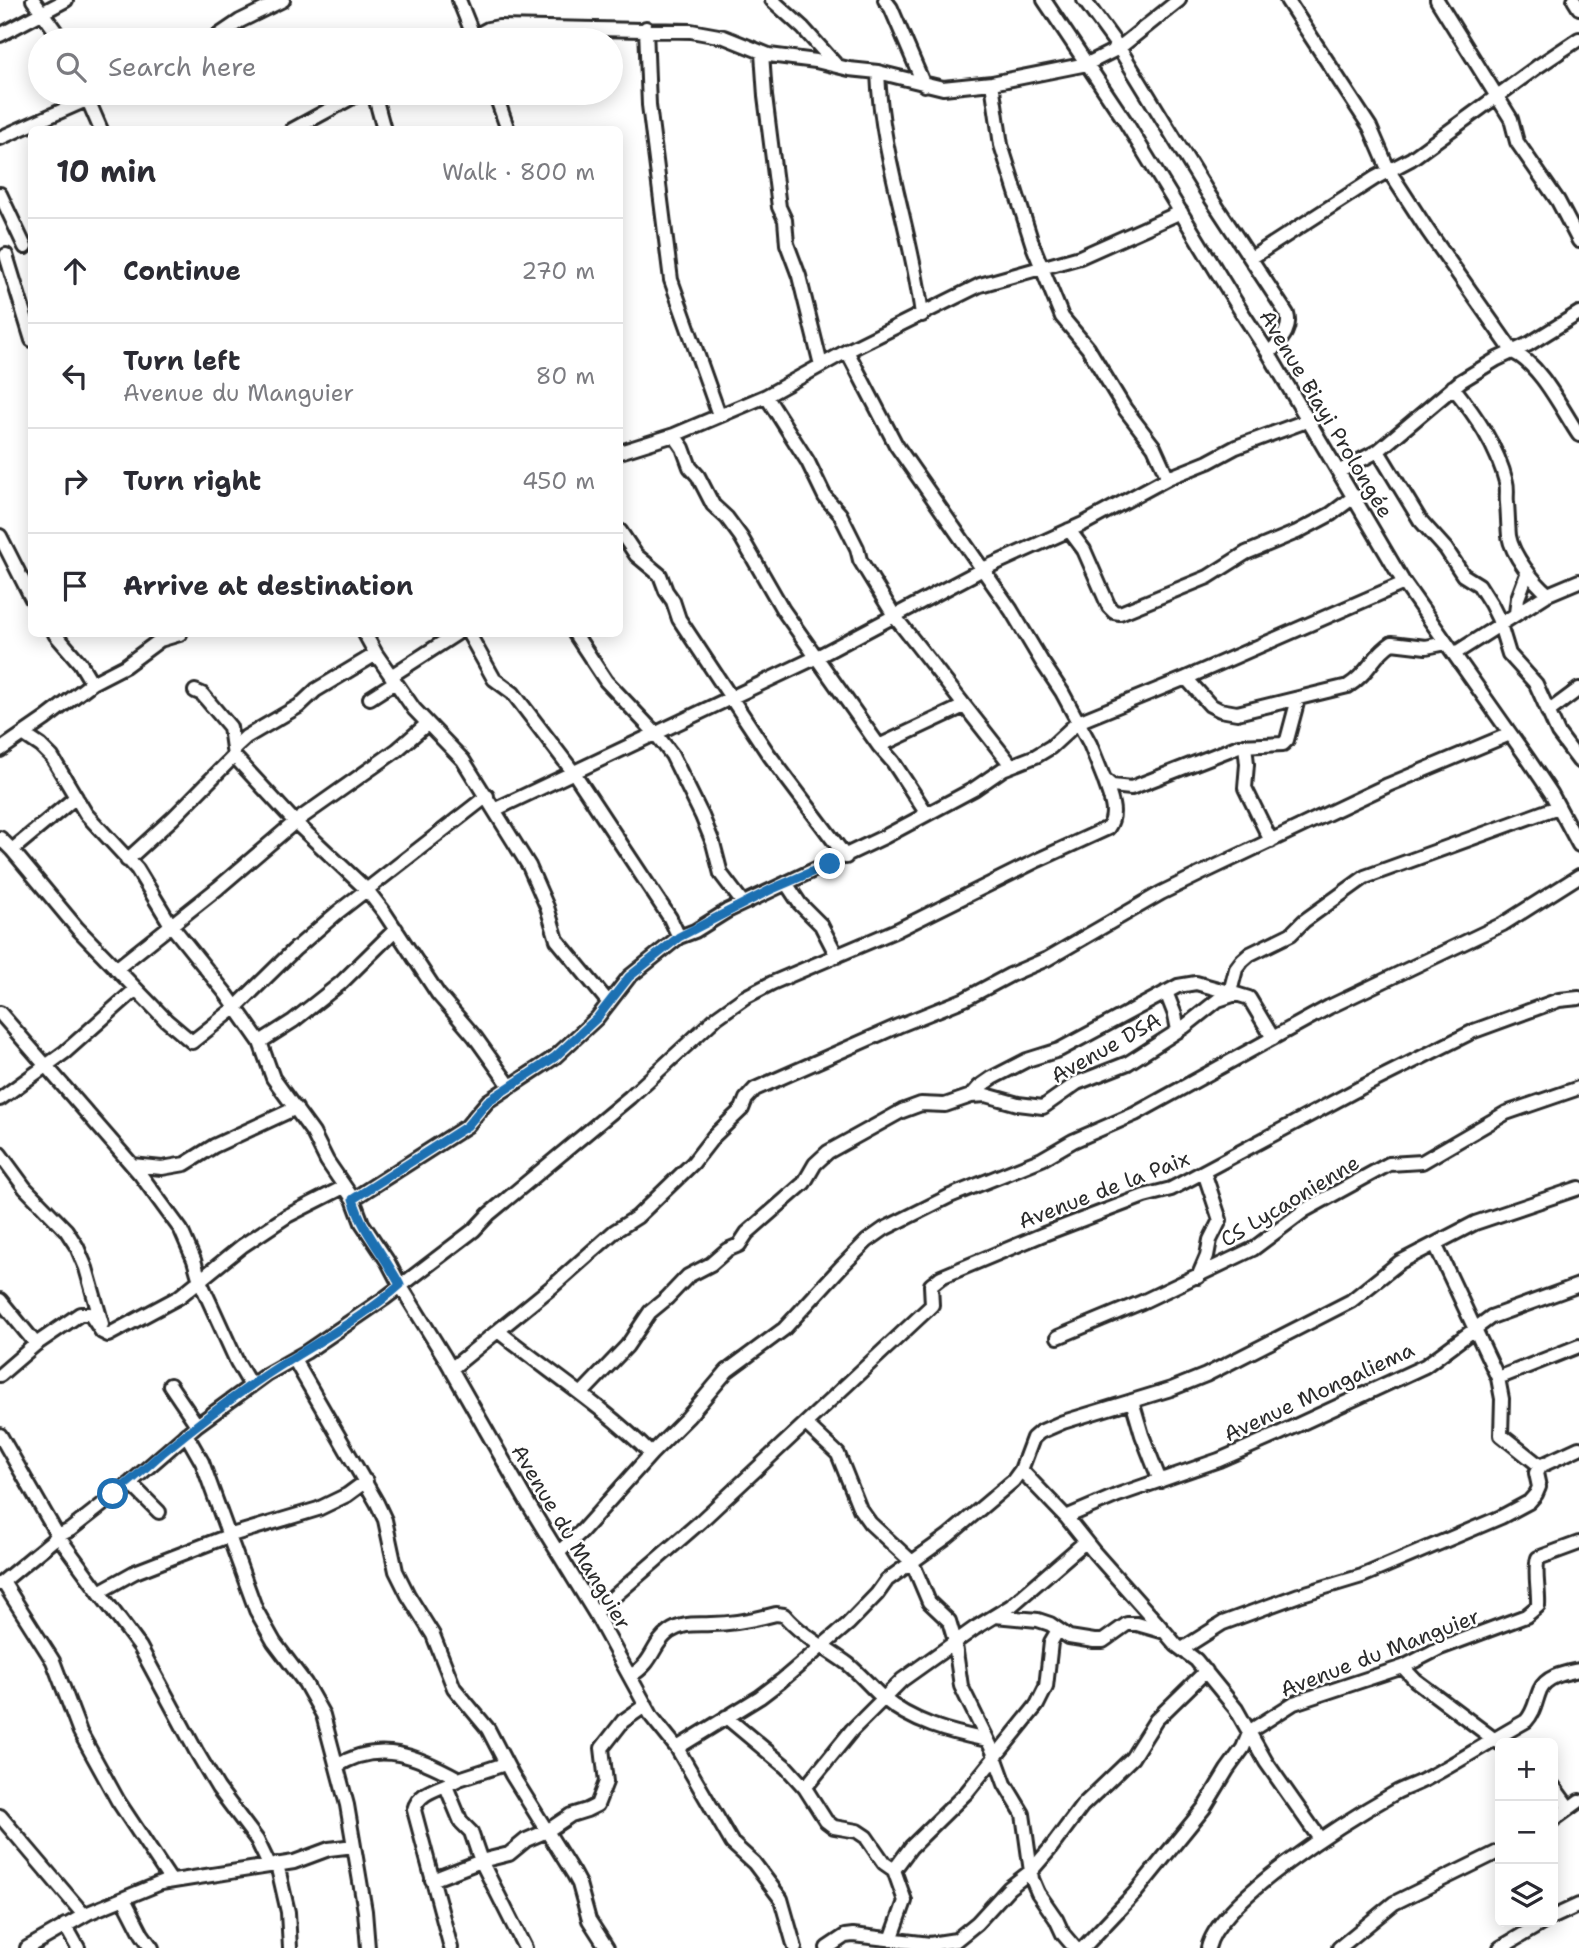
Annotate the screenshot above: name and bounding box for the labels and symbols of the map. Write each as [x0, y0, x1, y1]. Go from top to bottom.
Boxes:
street label: Avenue Biayi Prolongée [1253, 305, 1399, 523]
route end [814, 848, 845, 879]
street label: Avenue DSA [1046, 1006, 1166, 1090]
street label: Avenue de la Paix [1015, 1145, 1193, 1235]
street label: CS Lycaonienne [1215, 1149, 1365, 1253]
street label: Avenue Mongaliema [1219, 1336, 1419, 1448]
street label: Avenue du Manguier [505, 1439, 637, 1635]
route start [97, 1478, 128, 1509]
street label: Avenue du Manguier [1276, 1602, 1484, 1704]

